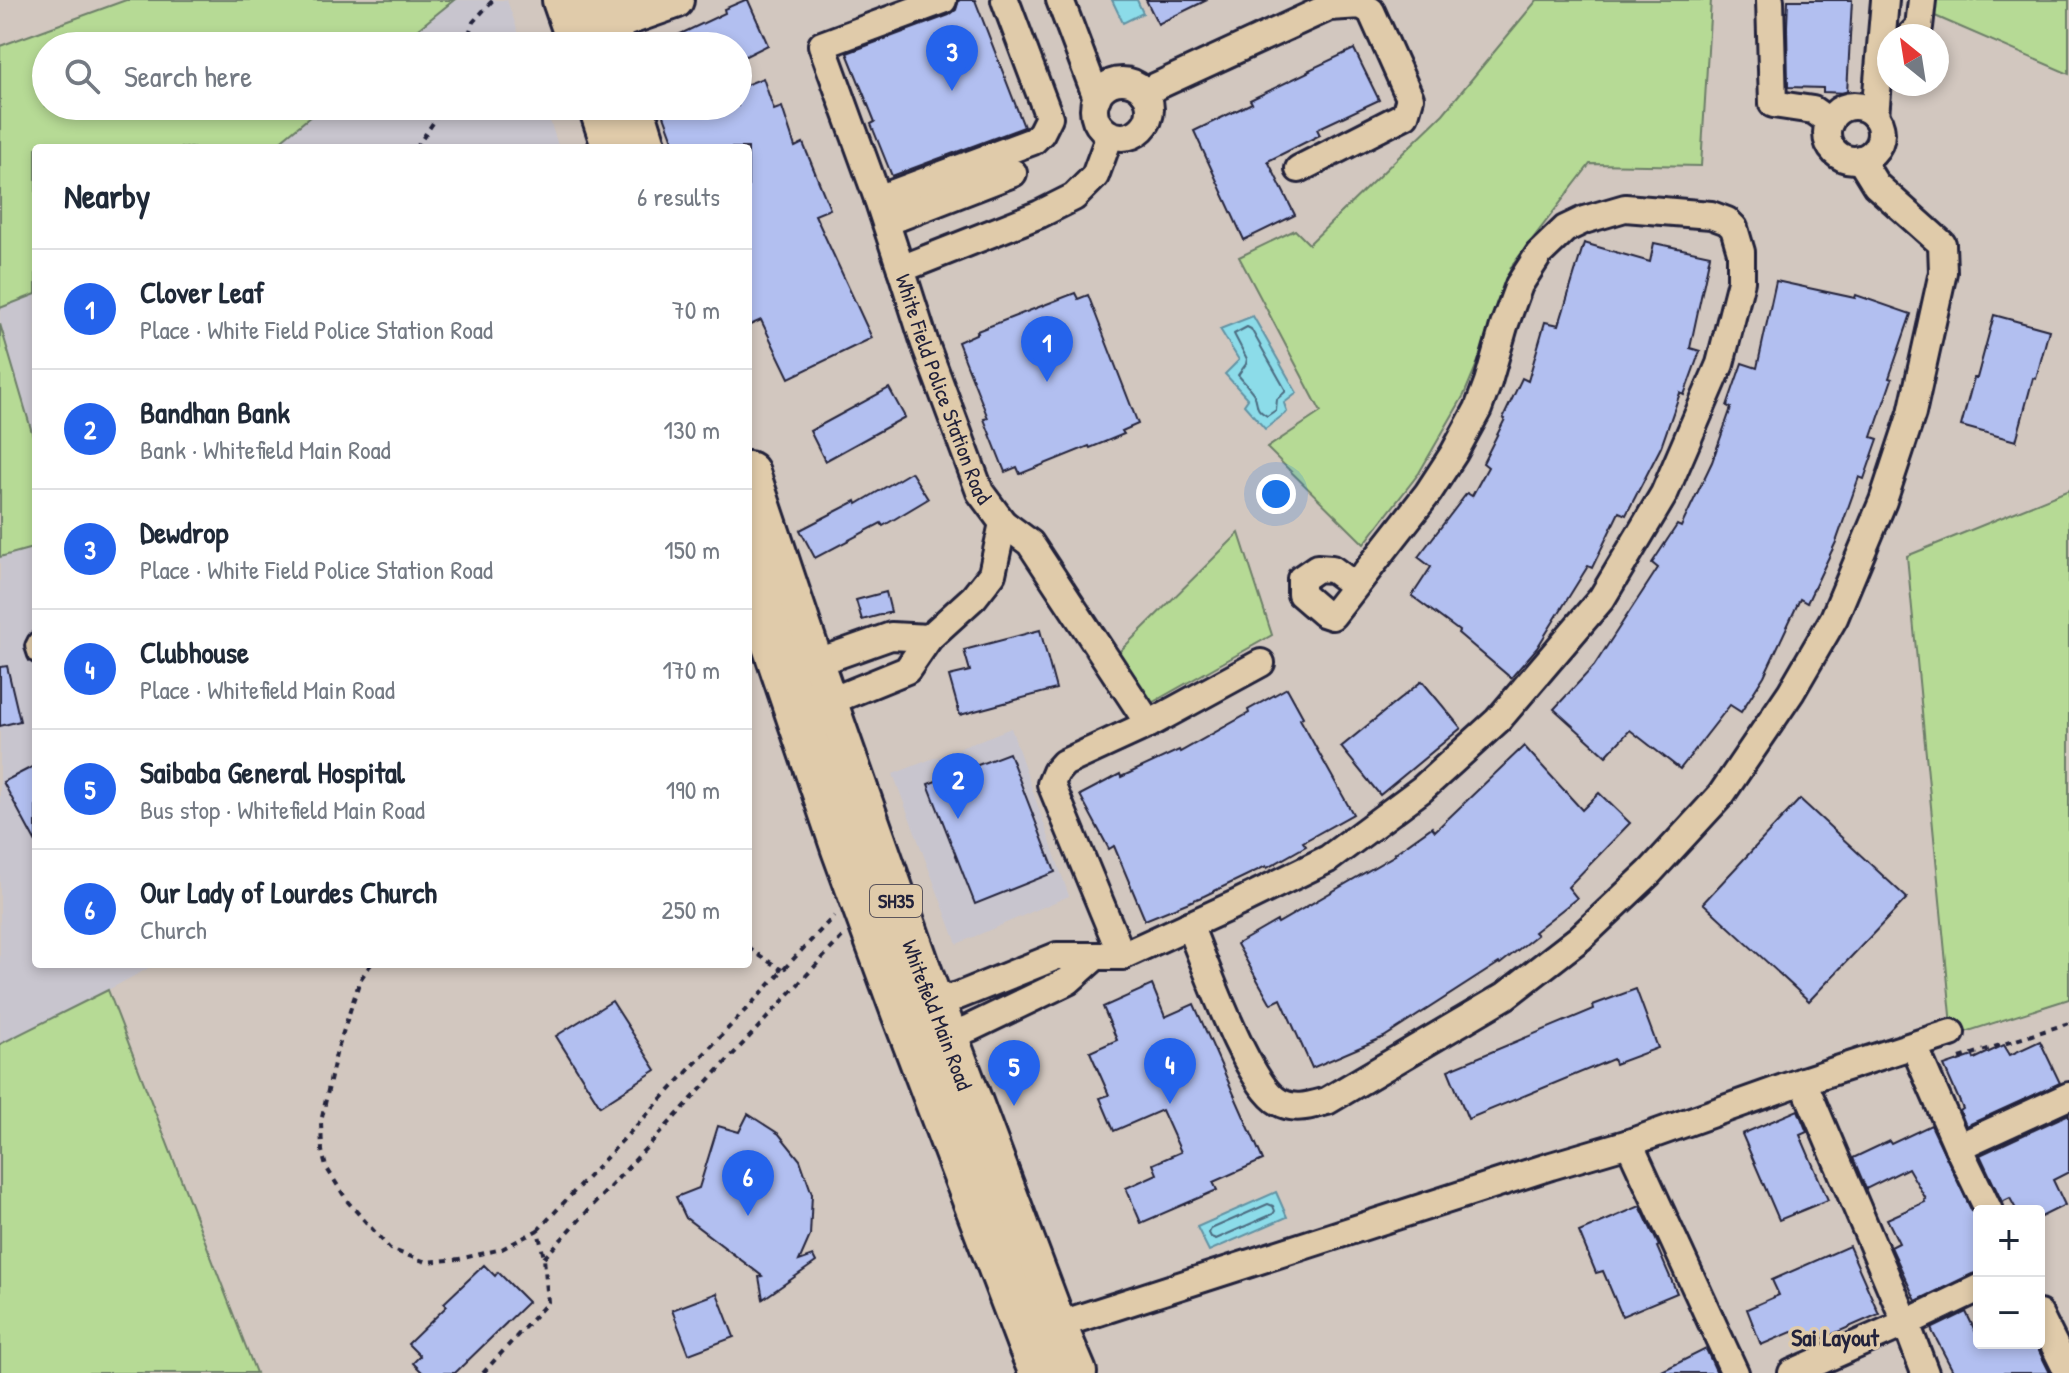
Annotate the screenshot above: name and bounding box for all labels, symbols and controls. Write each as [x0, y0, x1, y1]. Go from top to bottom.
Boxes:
north arrow [1877, 24, 1949, 96]
pin: 3 [926, 25, 978, 91]
search box [32, 32, 752, 120]
icon: search [60, 54, 104, 98]
text: Search here [124, 56, 252, 96]
text: Nearby [64, 173, 150, 219]
text: 6 results [637, 179, 720, 214]
street label: White Field Police Station Road [889, 270, 999, 511]
text: Clover Leaf [140, 272, 265, 312]
text: 1 [85, 292, 95, 327]
text: 70 m [672, 292, 720, 327]
text: Place · White Field Police Station Road [140, 312, 493, 347]
pin: 1 [1021, 316, 1073, 382]
text: Bandhan Bank [140, 392, 290, 432]
text: 2 [84, 412, 96, 447]
text: 130 m [664, 412, 720, 447]
text: Bank · Whitefield Main Road [140, 432, 391, 467]
your location [1256, 474, 1296, 514]
text: Dewdrop [140, 512, 228, 552]
text: 3 [84, 532, 96, 567]
text: 150 m [664, 532, 720, 567]
text: Place · White Field Police Station Road [140, 552, 493, 587]
text: Clubhouse [140, 632, 249, 672]
text: 4 [85, 652, 95, 687]
text: 170 m [662, 652, 720, 687]
text: Place · Whitefield Main Road [140, 672, 395, 707]
text: Saibaba General Hospital [140, 752, 405, 792]
pin: 2 [932, 753, 984, 819]
text: 5 [85, 772, 96, 807]
text: 190 m [666, 772, 720, 807]
text: Bus stop · Whitefield Main Road [140, 792, 425, 827]
text: Our Lady of Lourdes Church [140, 872, 437, 912]
road number: SH35 [870, 885, 922, 917]
text: 6 [85, 892, 95, 927]
text: 250 m [662, 892, 720, 927]
text: Church [140, 912, 207, 947]
street label: Whitefield Main Road [895, 936, 980, 1095]
pin: 4 [1144, 1038, 1196, 1104]
pin: 5 [988, 1040, 1040, 1106]
pin: 6 [722, 1150, 774, 1216]
map controls [1973, 1205, 2045, 1349]
button: + [1973, 1205, 2045, 1277]
button: − [1973, 1277, 2045, 1349]
district label: Sai Layout [1791, 1321, 1879, 1354]

